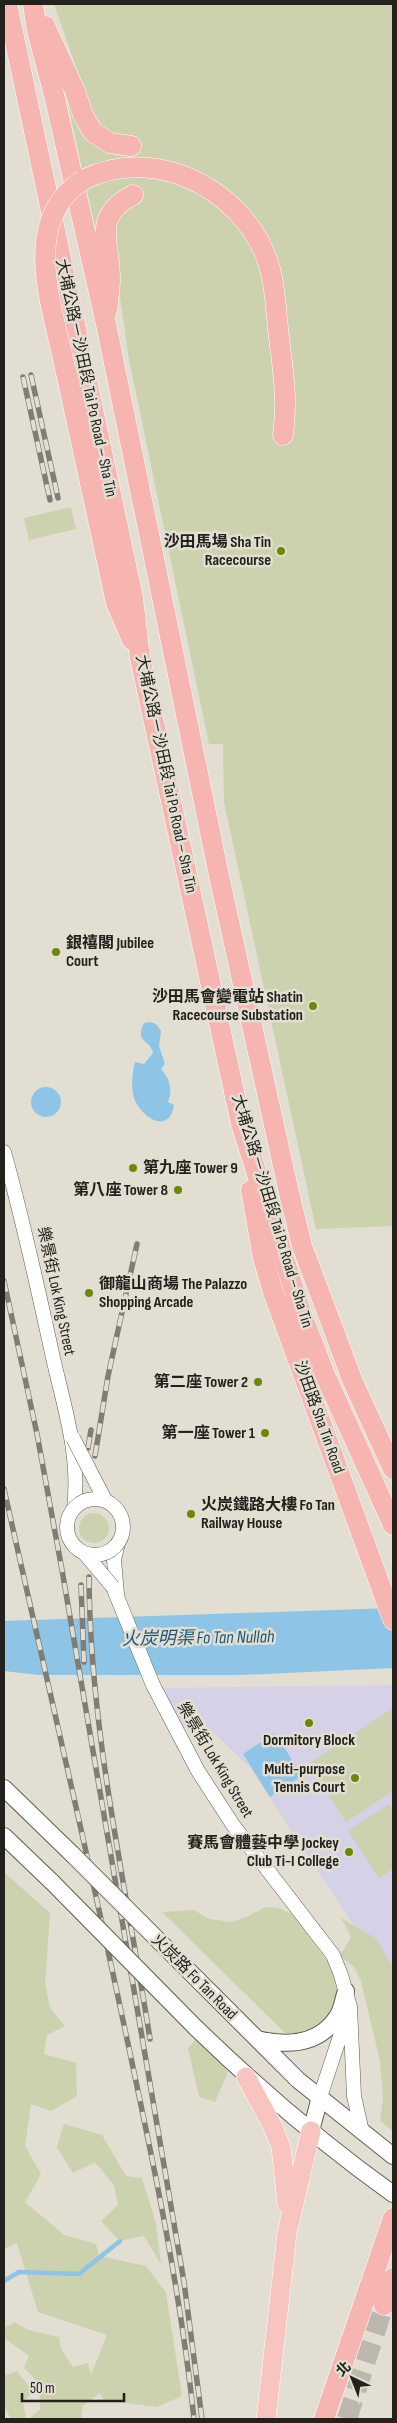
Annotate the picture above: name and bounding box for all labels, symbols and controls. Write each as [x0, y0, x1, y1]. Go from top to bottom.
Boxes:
street label: 大埔公路－沙田段 Tai Po Road – Sha Tin [51, 257, 121, 499]
place label: 沙田馬場 Sha Tin Racecourse [164, 532, 271, 570]
marker: 沙田馬場 Sha Tin Racecourse [275, 545, 287, 557]
street label: 大埔公路－沙田段 Tai Po Road – Sha Tin [131, 653, 201, 895]
place label: 銀禧閣 Jubilee Court [66, 934, 154, 971]
marker: 銀禧閣 Jubilee Court [50, 946, 62, 958]
place label: 沙田馬會變電站 Shatin Racecourse Substation [152, 987, 303, 1025]
marker: 沙田馬會變電站 Shatin Racecourse Substation [307, 1000, 319, 1012]
street label: 大埔公路－沙田段 Tai Po Road – Sha Tin [227, 1092, 317, 1330]
place label: 第九座 Tower 9 [143, 1158, 238, 1178]
marker: 第九座 Tower 9 [127, 1162, 139, 1174]
place label: 第八座 Tower 8 [73, 1180, 168, 1200]
marker: 第八座 Tower 8 [172, 1184, 184, 1196]
street label: 樂景街 Lok King Street [33, 1225, 79, 1357]
place label: 御龍山商場 The Palazzo Shopping Arcade [99, 1274, 247, 1312]
marker: 御龍山商場 The Palazzo Shopping Arcade [83, 1287, 95, 1299]
street label: 沙田路 Sha Tin Road [290, 1358, 348, 1476]
place label: 第二座 Tower 2 [154, 1372, 248, 1392]
marker: 第二座 Tower 2 [252, 1376, 264, 1388]
place label: 第一座 Tower 1 [161, 1423, 256, 1443]
marker: 第一座 Tower 1 [259, 1427, 271, 1439]
place label: 火炭鐵路大樓 Fo Tan Railway House [201, 1496, 335, 1533]
marker: 火炭鐵路大樓 Fo Tan Railway House [185, 1508, 197, 1520]
water label: 火炭明渠 Fo Tan Nullah [121, 1626, 275, 1650]
street label: 樂景街 Lok King Street [173, 1699, 257, 1821]
marker: Dormitory Block [303, 1717, 315, 1729]
place label: Dormitory Block [263, 1731, 355, 1750]
place label: Multi-purpose Tennis Court [264, 1760, 345, 1797]
marker: Multi-purpose Tennis Court [349, 1772, 361, 1784]
place label: 賽馬會體藝中學 Jockey Club Ti-I College [187, 1833, 339, 1871]
marker: 賽馬會體藝中學 Jockey Club Ti-I College [343, 1846, 355, 1858]
street label: 火炭路 Fo Tan Road [147, 1930, 241, 2024]
north arrow [327, 2353, 377, 2403]
text: 北 [333, 2358, 354, 2380]
scale bar [22, 2370, 125, 2402]
text: 50 m [30, 2379, 55, 2398]

